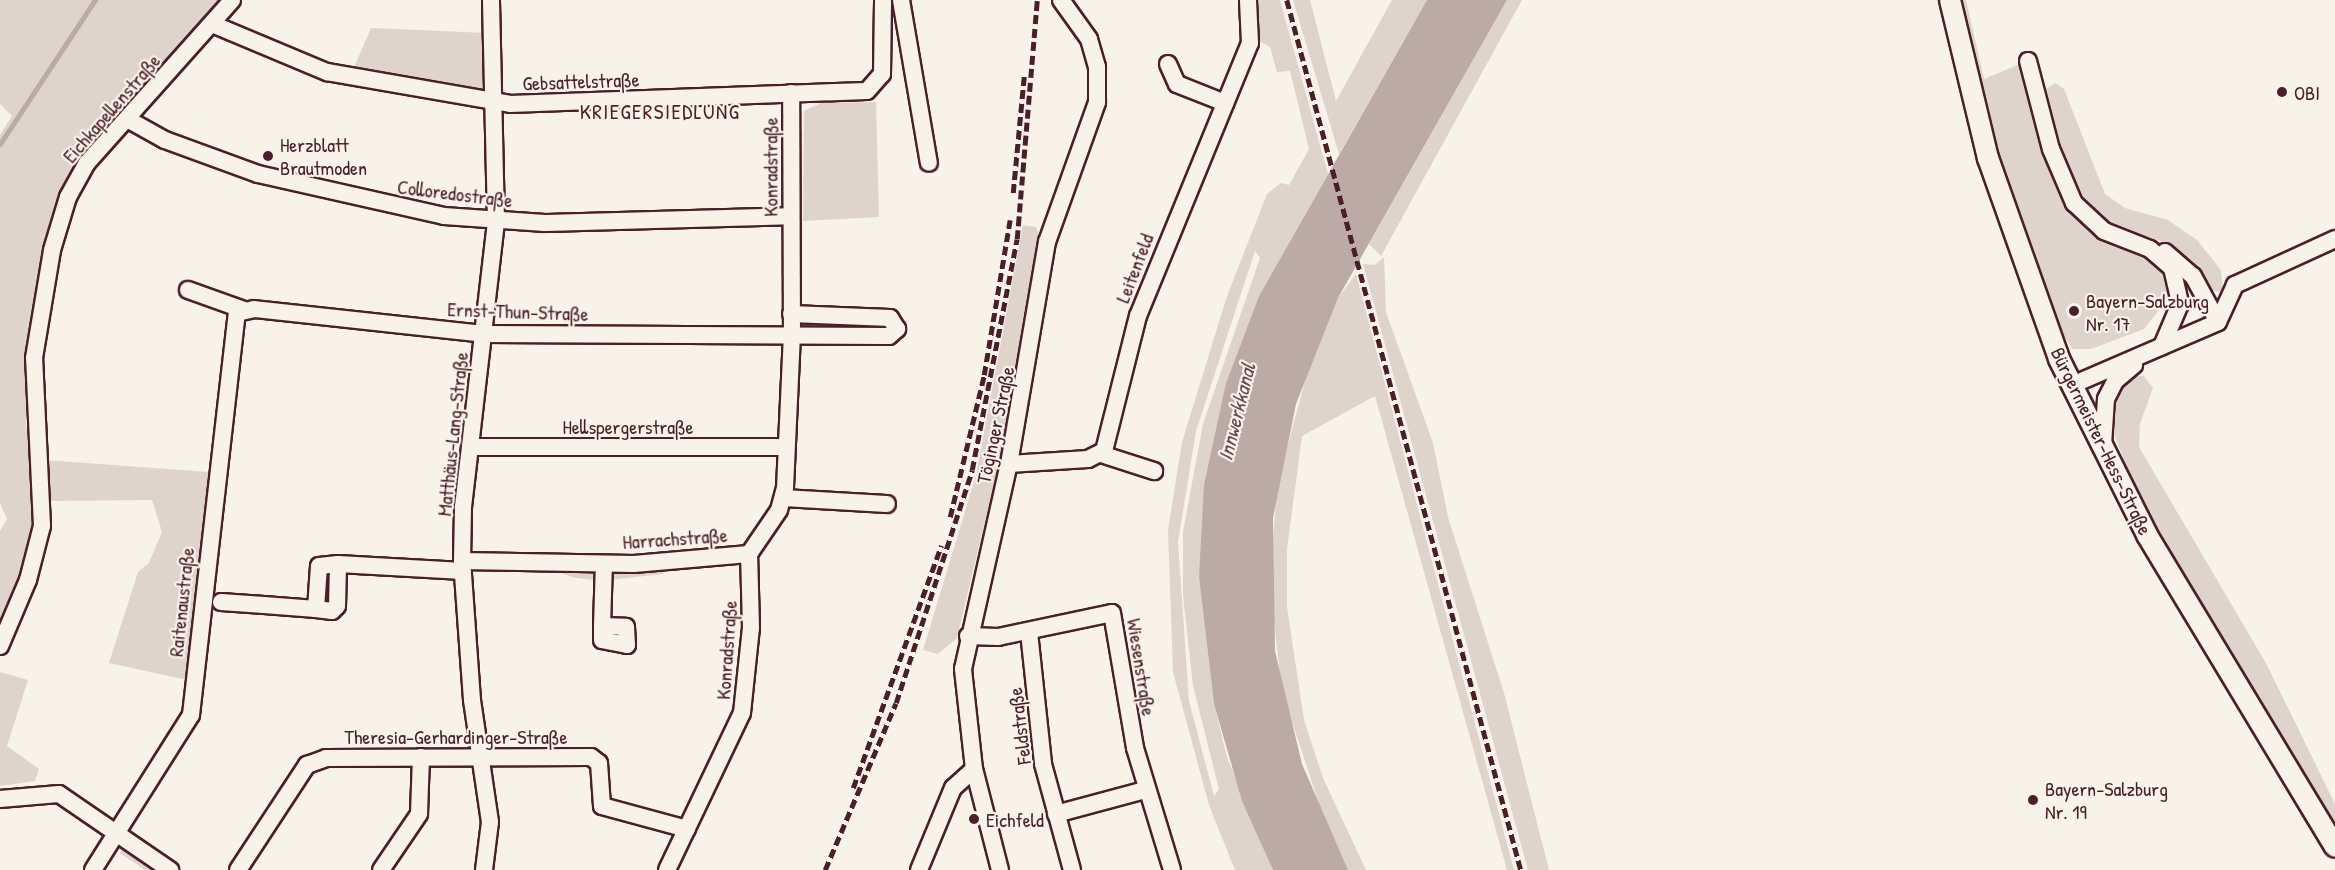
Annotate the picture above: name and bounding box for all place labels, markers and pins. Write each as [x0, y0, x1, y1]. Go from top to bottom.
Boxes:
place label: OBI [2294, 80, 2320, 104]
marker: OBI [2275, 85, 2289, 99]
place label: Herzblatt Brautmoden [280, 132, 367, 179]
marker: Herzblatt Brautmoden [261, 149, 275, 163]
place label: Bayern-Salzburg Nr. 17 [2086, 288, 2209, 335]
marker: Bayern-Salzburg Nr. 17 [2067, 304, 2081, 318]
place label: Bayern-Salzburg Nr. 19 [2045, 777, 2168, 824]
marker: Bayern-Salzburg Nr. 19 [2026, 793, 2040, 807]
place label: Eichfeld [986, 807, 1044, 831]
marker: Eichfeld [967, 812, 981, 826]

